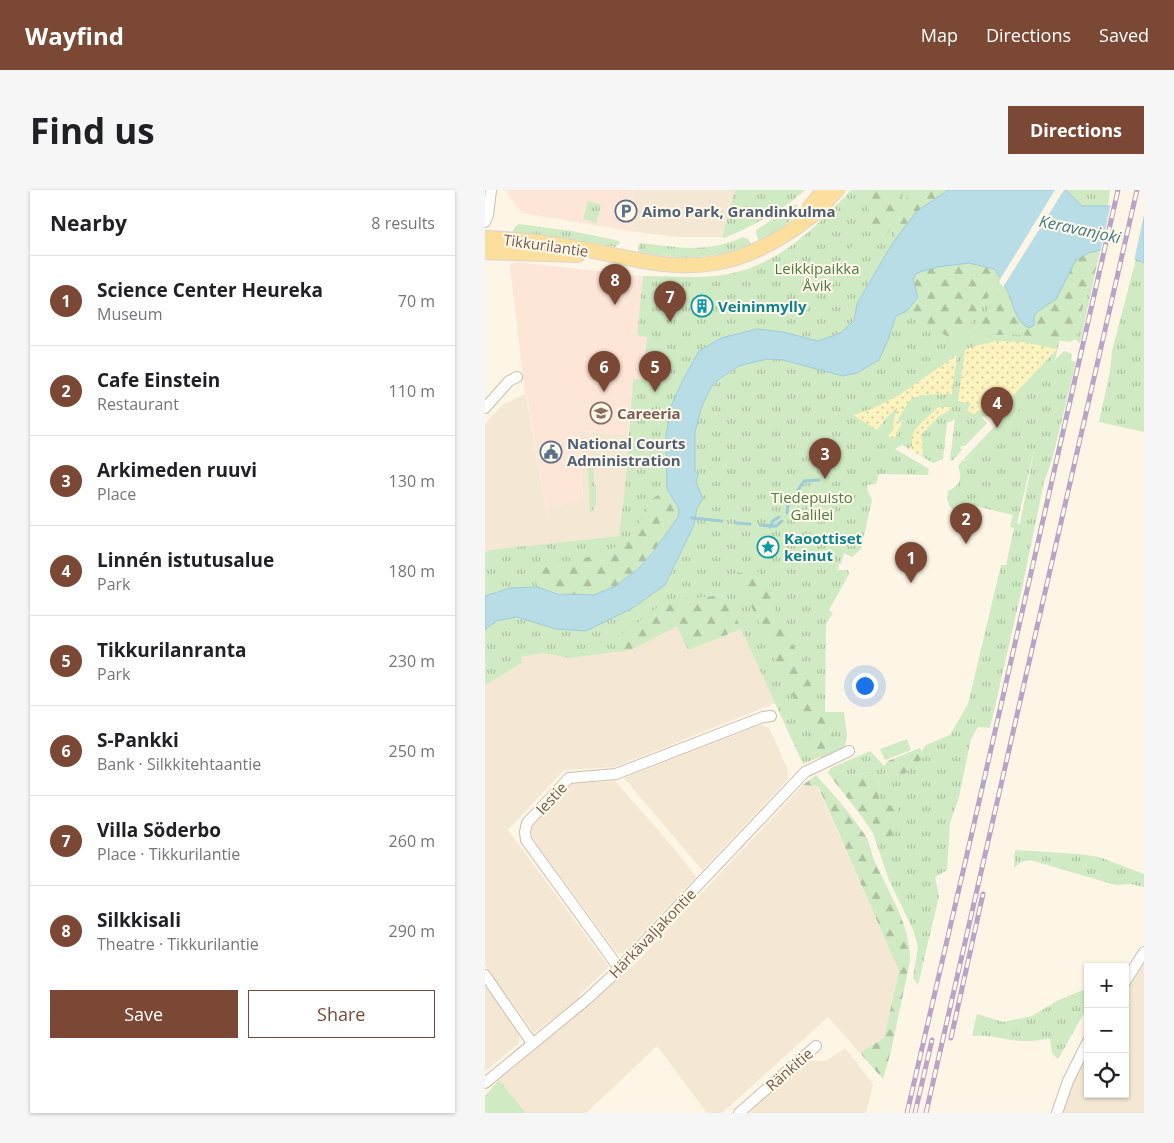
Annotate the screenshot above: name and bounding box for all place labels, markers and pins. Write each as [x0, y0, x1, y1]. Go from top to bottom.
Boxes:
parking icon: Aimo Park, Grandinkulma [614, 199, 638, 223]
place label: Aimo Park, Grandinkulma [642, 201, 836, 221]
pin: 8 [599, 264, 631, 305]
pin: 7 [654, 281, 686, 322]
building icon: Veininmylly [690, 294, 714, 318]
place label: Veininmylly [718, 296, 807, 316]
pin: 6 [588, 351, 620, 392]
pin: 5 [639, 351, 671, 392]
pin: 4 [981, 387, 1013, 428]
school or university icon: Careeria [589, 401, 613, 425]
place label: Careeria [617, 403, 681, 423]
place label: National Courts Administration [567, 433, 686, 470]
pin: 3 [809, 438, 841, 479]
public building icon: National Courts Administration [539, 440, 563, 464]
pin: 2 [950, 503, 982, 544]
place label: Kaoottiset keinut [784, 528, 863, 565]
place icon: Kaoottiset keinut [756, 535, 780, 559]
pin: 1 [895, 542, 927, 583]

